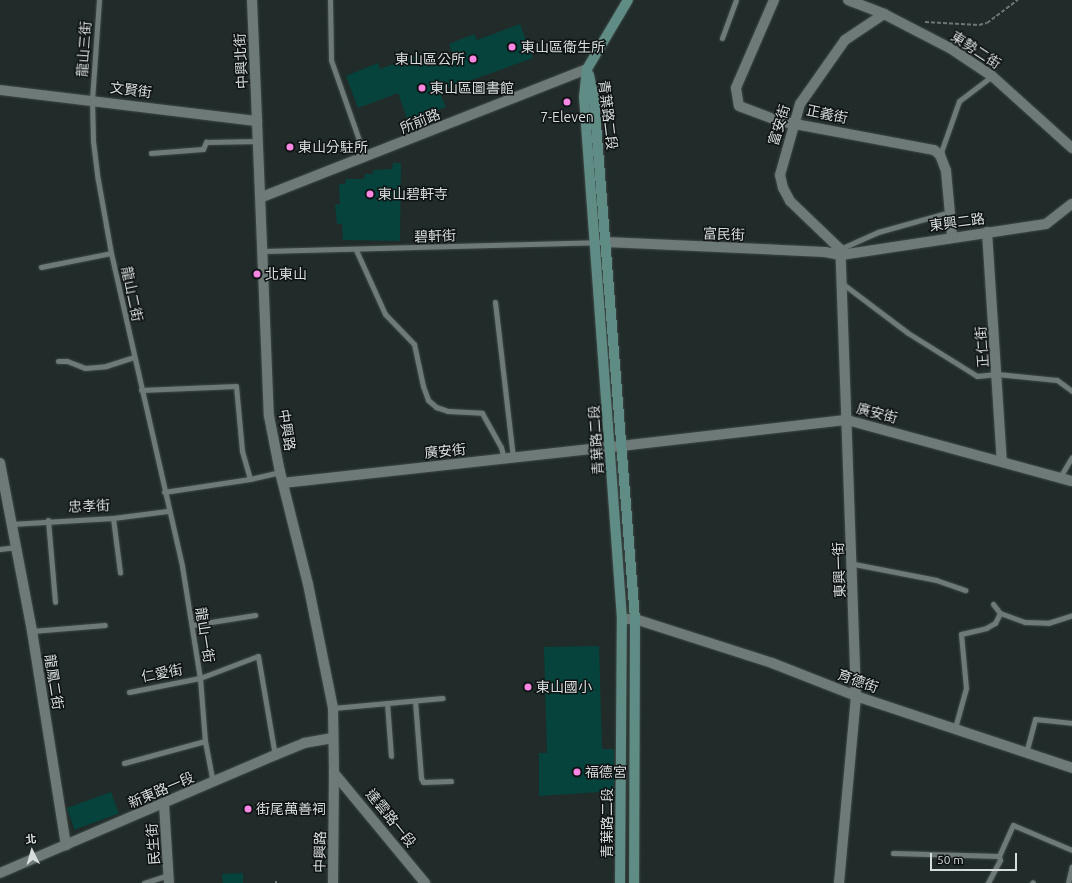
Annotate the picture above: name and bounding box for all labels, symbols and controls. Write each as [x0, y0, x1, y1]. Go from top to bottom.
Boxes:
street label: 龍山三街 [74, 20, 94, 78]
street label: 東勢二街 [948, 28, 1004, 72]
street label: 中興北街 [231, 33, 251, 89]
place label: 東山區衛生所 [521, 39, 605, 55]
marker: 東山區衛生所 [506, 41, 518, 53]
place label: 東山區公所 [395, 51, 465, 67]
marker: 東山區公所 [468, 54, 478, 64]
street label: 文賢街 [109, 79, 153, 101]
street label: 青葉路二段 [595, 79, 621, 151]
place label: 東山區圖書館 [430, 80, 514, 96]
marker: 東山區圖書館 [417, 83, 427, 93]
marker: 7-Eleven [562, 97, 572, 107]
street label: 正義街 [805, 101, 849, 127]
street label: 富安街 [765, 102, 793, 148]
street label: 所前路 [397, 105, 443, 137]
place label: 7-Eleven [540, 109, 594, 125]
place label: 東山分駐所 [298, 139, 368, 155]
marker: 東山分駐所 [285, 142, 295, 152]
place label: 東山碧軒寺 [378, 186, 448, 202]
marker: 東山碧軒寺 [365, 189, 375, 199]
street label: 東興二路 [928, 210, 986, 234]
street label: 富民街 [703, 225, 745, 243]
street label: 碧軒街 [414, 227, 456, 245]
street label: 龍山二街 [118, 265, 146, 323]
place label: 北東山 [265, 266, 307, 282]
marker: 北東山 [252, 269, 262, 279]
street label: 正仁街 [972, 325, 992, 369]
street label: 廣安街 [855, 399, 899, 427]
street label: 青葉路二段 [585, 404, 607, 476]
street label: 中興路 [275, 408, 299, 452]
street label: 廣安街 [423, 440, 467, 462]
street label: 忠孝街 [68, 497, 110, 515]
street label: 東興一街 [830, 542, 848, 598]
street label: 龍山一街 [192, 606, 218, 664]
street label: 龍鳳二街 [41, 653, 67, 711]
street label: 仁愛街 [140, 661, 184, 685]
street label: 育德街 [835, 666, 881, 696]
place label: 東山國小 [536, 679, 592, 695]
marker: 東山國小 [523, 682, 533, 692]
place label: 福德宮 [585, 764, 627, 780]
marker: 福德宮 [572, 767, 582, 777]
street label: 新東路一段 [126, 769, 196, 811]
street label: 達雲路一段 [362, 786, 420, 850]
street label: 青葉路二段 [599, 788, 615, 858]
place label: 街尾萬善祠 [256, 801, 326, 817]
marker: 街尾萬善祠 [243, 804, 253, 814]
street label: 民生街 [143, 822, 163, 866]
north arrow [12, 831, 52, 871]
street label: 中興路 [311, 831, 329, 873]
text: 北 [25, 833, 37, 846]
scale bar [932, 845, 1019, 871]
text: 50 m [937, 853, 964, 866]

